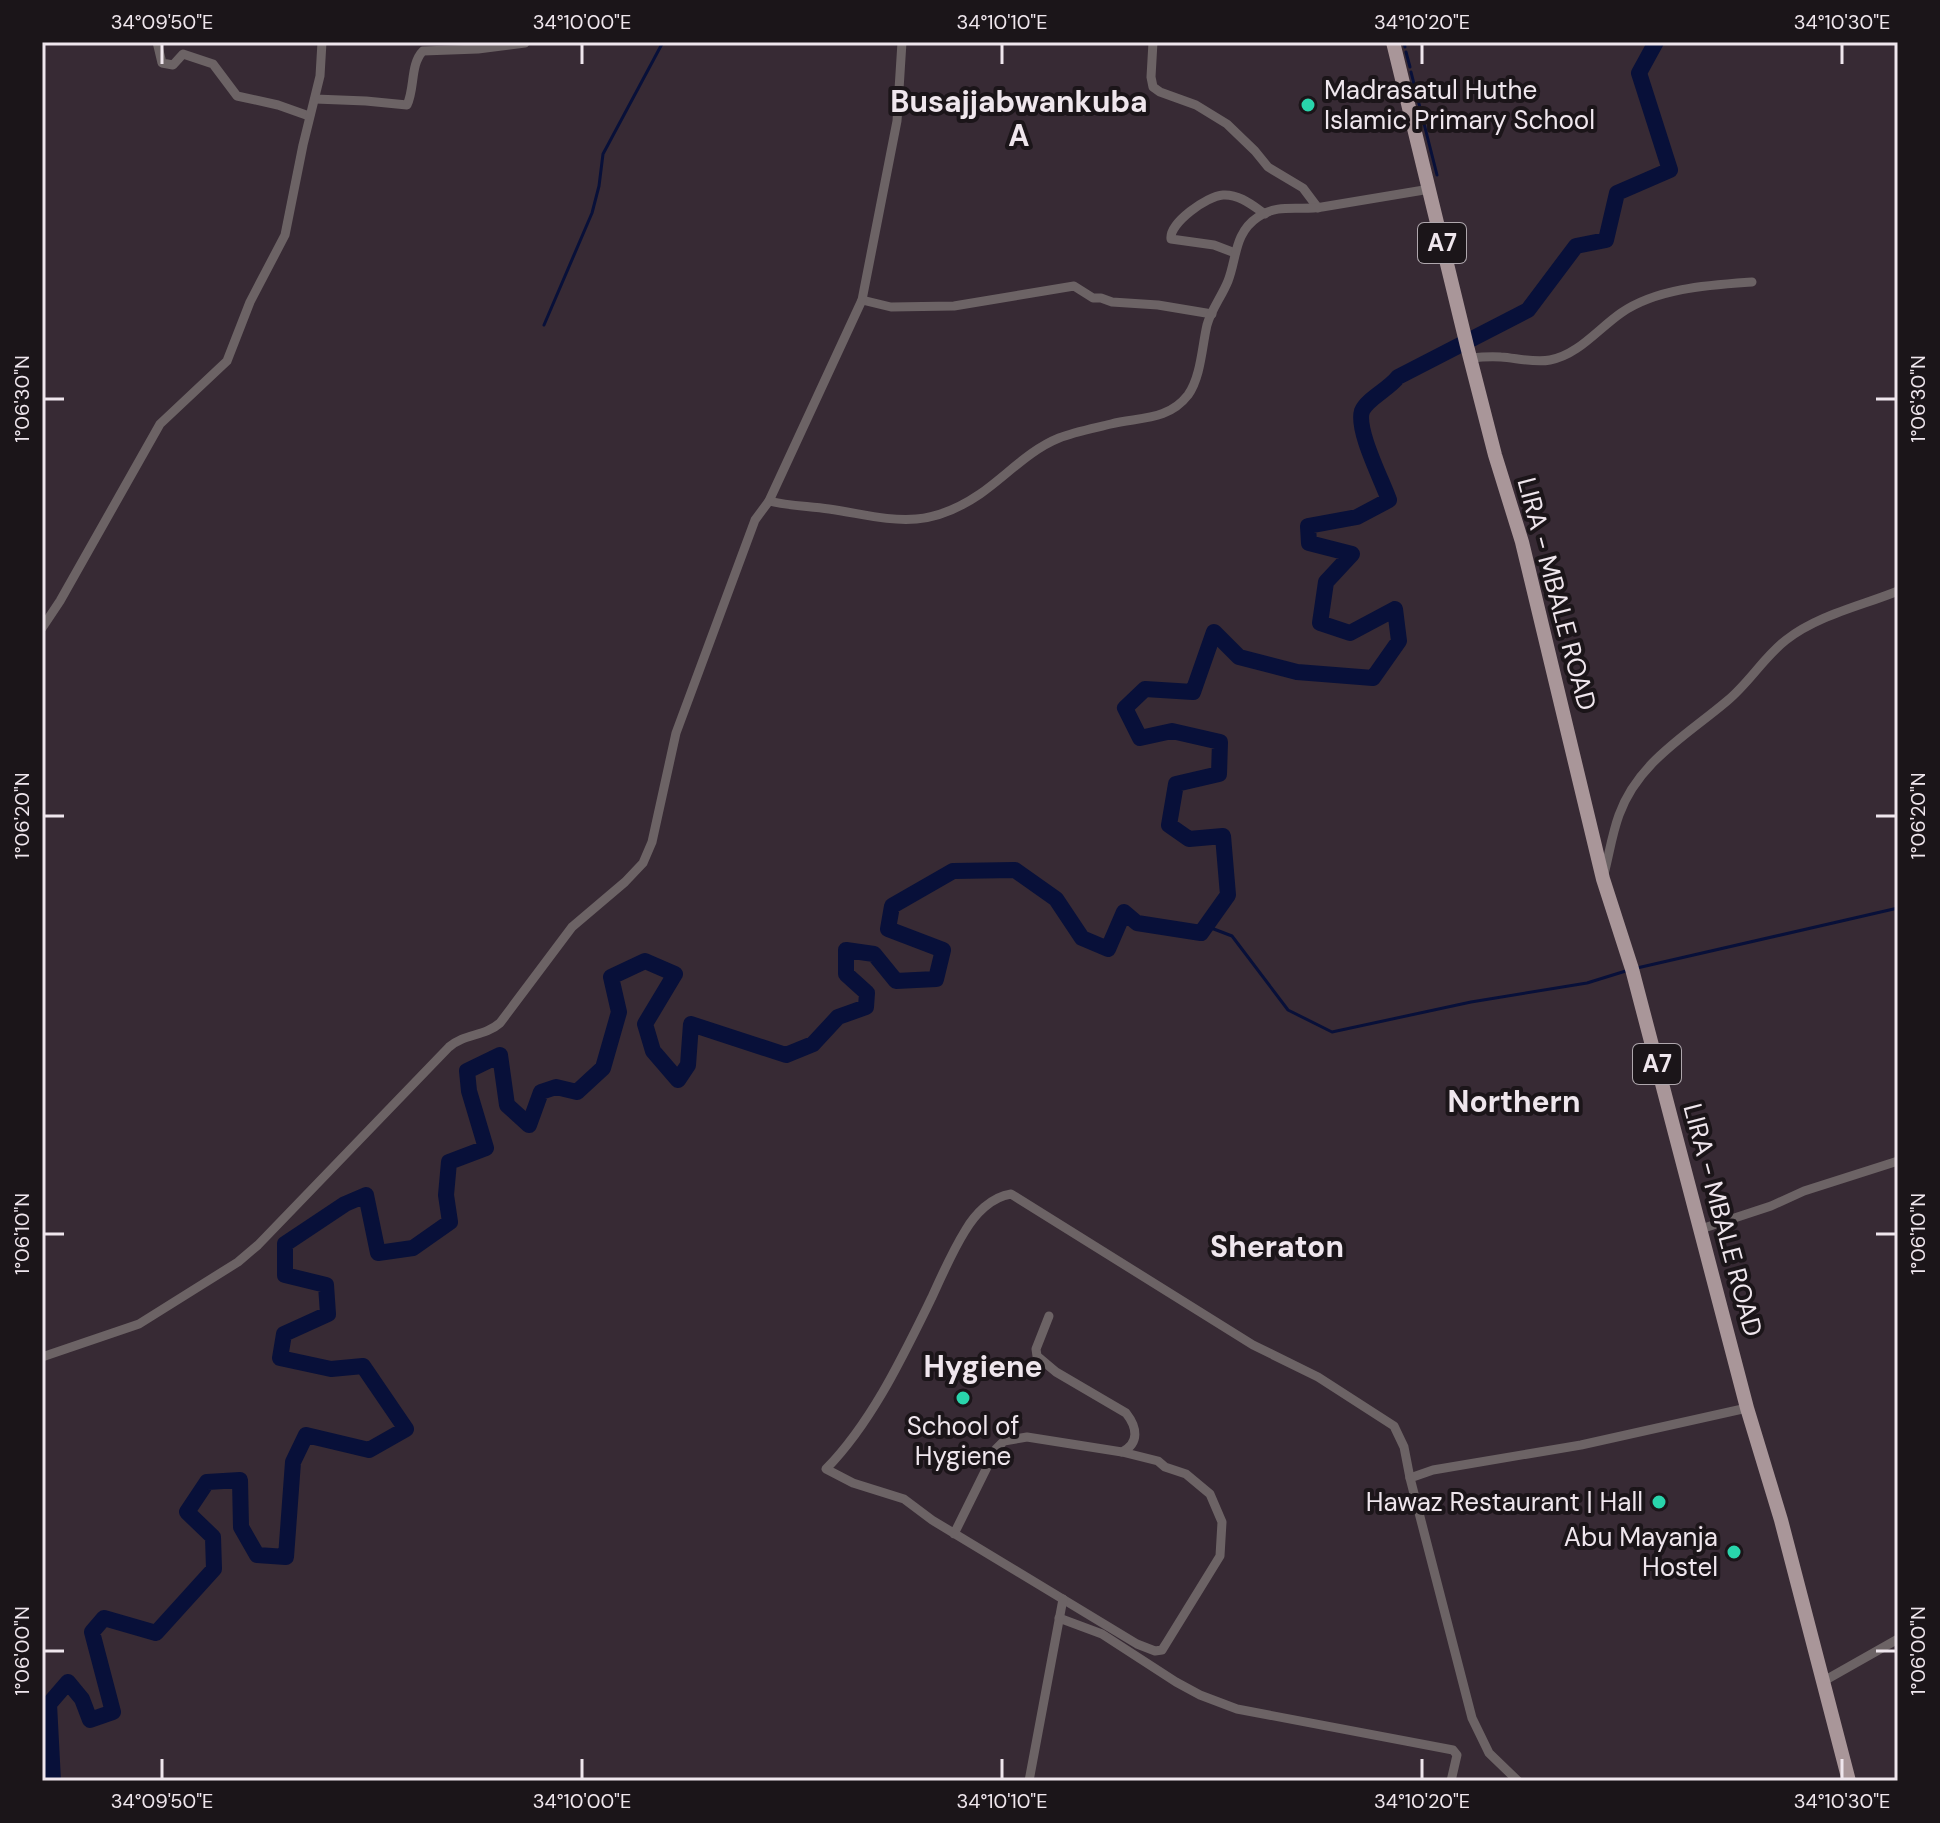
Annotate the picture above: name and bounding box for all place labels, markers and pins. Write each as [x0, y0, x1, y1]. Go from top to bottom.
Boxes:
place label: Madrasatul Huthe Islamic Primary School [1324, 73, 1595, 137]
marker: Madrasatul Huthe Islamic Primary School [1299, 96, 1317, 114]
marker: School of Hygiene [954, 1389, 972, 1407]
place label: School of Hygiene [907, 1409, 1020, 1473]
place label: Hawaz Restaurant | Hall [1366, 1485, 1643, 1519]
marker: Hawaz Restaurant | Hall [1650, 1493, 1668, 1511]
place label: Abu Mayanja Hostel [1564, 1520, 1718, 1584]
marker: Abu Mayanja Hostel [1725, 1543, 1743, 1561]

